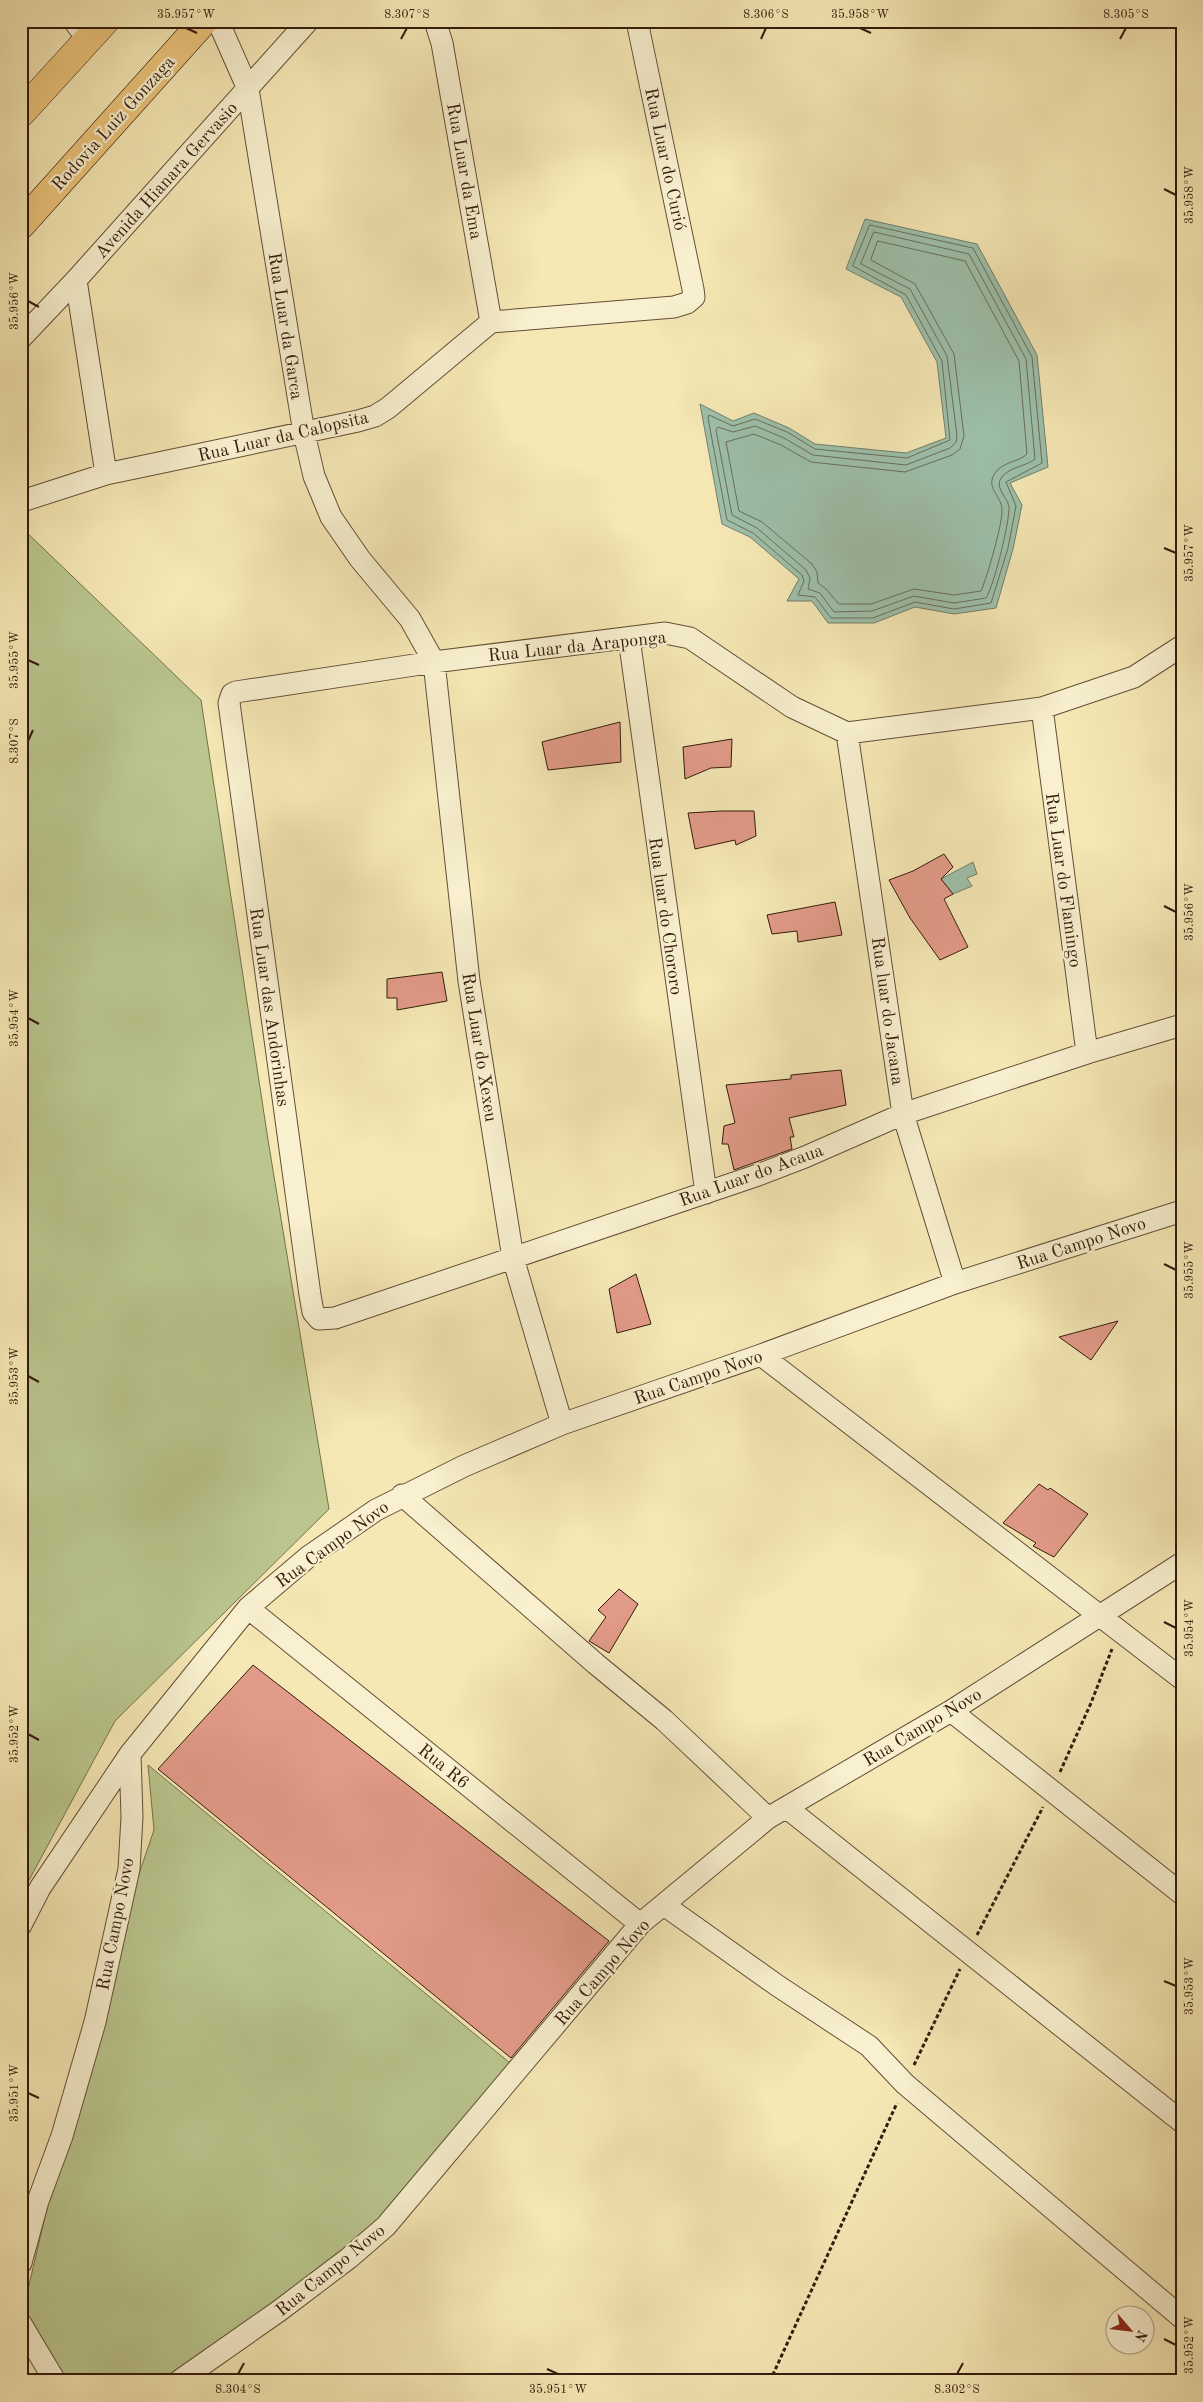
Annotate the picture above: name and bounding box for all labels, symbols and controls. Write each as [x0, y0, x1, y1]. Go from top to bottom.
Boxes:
text: 35.957°W [157, 8, 215, 21]
text: 35.958°W [831, 8, 889, 21]
text: 8.305°S [1103, 8, 1149, 21]
text: 8.307°S [384, 9, 430, 21]
text: 8.306°S [743, 9, 789, 21]
street label: Rodovia Luiz Gonzaga [49, 53, 179, 194]
street label: Rua Luar do Curió [641, 86, 689, 232]
street label: Avenida Hianara Gervasio [92, 99, 242, 262]
street label: Rua Luar da Ema [443, 101, 485, 241]
text: 35.958°W [1183, 166, 1196, 224]
street label: Rua Luar da Garca [264, 251, 306, 401]
text: 35.956°W [8, 272, 21, 330]
street label: Rua Luar da Calopsita [196, 409, 370, 465]
text: 35.957°W [1183, 524, 1196, 582]
street label: Rua Luar da Araponga [487, 629, 667, 665]
text: 35.955°W [8, 631, 21, 689]
text: 8.307°S [9, 718, 21, 764]
street label: Rua Luar do Flamingo [1042, 792, 1084, 969]
street label: Rua luar do Chororo [645, 836, 685, 996]
text: 35.956°W [1183, 883, 1196, 941]
street label: Rua Luar das Andorinhas [246, 906, 292, 1108]
street label: Rua luar do Jacana [868, 936, 906, 1087]
street label: Rua Luar do Xexeu [458, 971, 500, 1123]
text: 35.954°W [8, 989, 21, 1047]
street label: Rua Luar do Acaua [677, 1141, 826, 1210]
street label: Rua Campo Novo [1015, 1215, 1148, 1273]
text: 35.955°W [1183, 1241, 1196, 1299]
text: 35.953°W [8, 1347, 21, 1405]
street label: Rua Campo Novo [632, 1348, 765, 1408]
street label: Rua Campo Novo [273, 1498, 392, 1592]
text: 35.954°W [1183, 1599, 1196, 1657]
street label: Rua Campo Novo [860, 1685, 985, 1770]
text: 35.952°W [8, 1705, 21, 1763]
street label: Rua R6 [414, 1741, 472, 1793]
street label: Rua Campo Novo [94, 1856, 138, 1992]
street label: Rua Campo Novo [552, 1916, 654, 2029]
text: 35.953°W [1183, 1957, 1196, 2015]
text: 35.951°W [8, 2064, 21, 2122]
street label: Rua Campo Novo [273, 2221, 389, 2320]
north arrow [1106, 2304, 1156, 2354]
text: 35.952°W [1183, 2316, 1196, 2374]
text: N [1132, 2328, 1149, 2344]
text: 35.951°W [529, 2383, 587, 2396]
text: 8.304°S [215, 2384, 261, 2396]
text: 8.302°S [934, 2384, 980, 2396]

